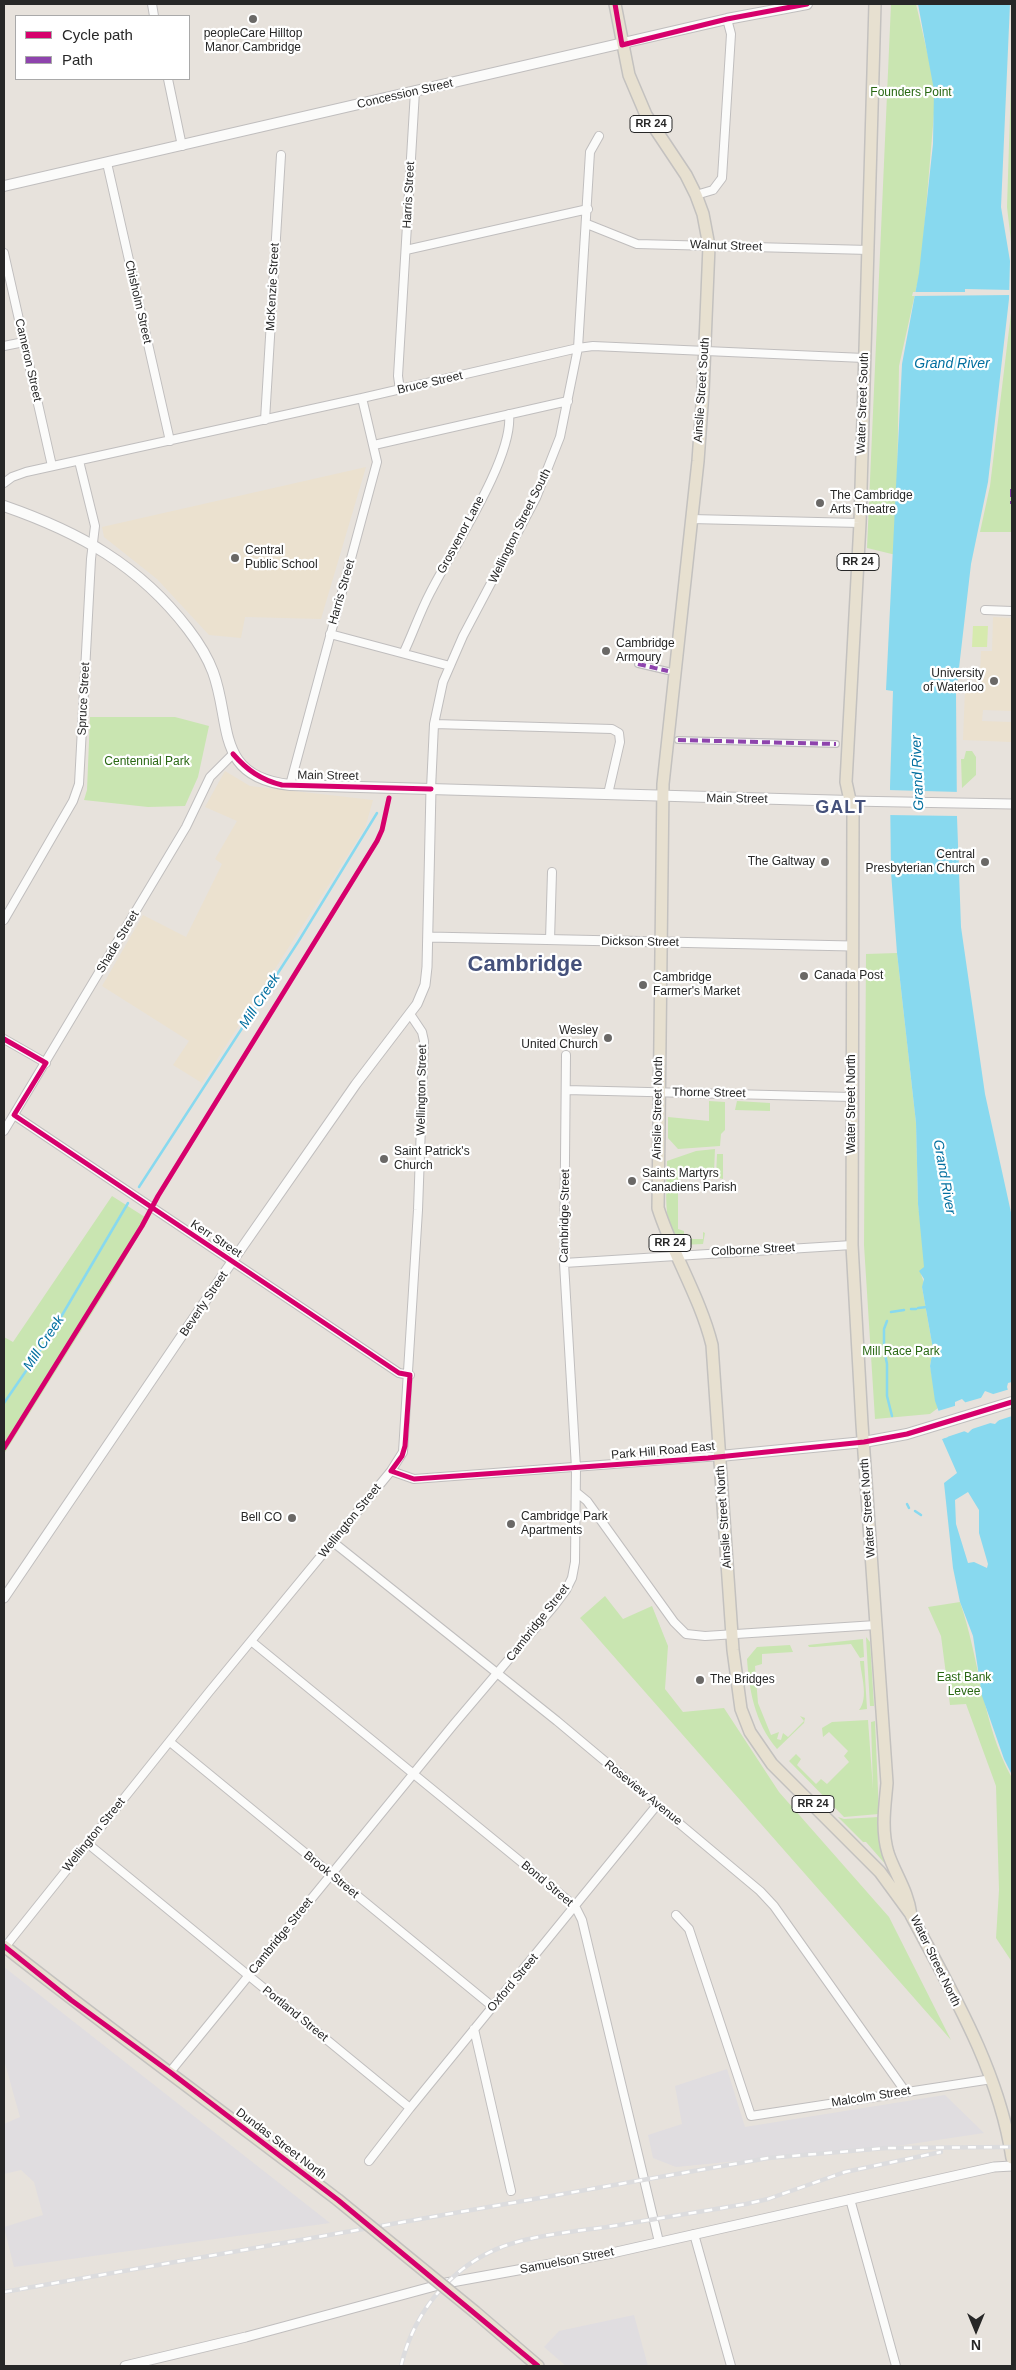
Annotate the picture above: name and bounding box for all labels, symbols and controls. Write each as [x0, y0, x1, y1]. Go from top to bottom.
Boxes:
marker: peopleCare Hilltop Manor Cambridge [247, 13, 259, 25]
legend [15, 15, 190, 80]
text: Cycle path [62, 26, 133, 43]
place label: peopleCare Hilltop Manor Cambridge [204, 27, 302, 55]
text: Path [62, 51, 93, 68]
street label: Concession Street [356, 76, 454, 112]
park label: Founders Point [870, 86, 952, 100]
road number: RR 24 [630, 116, 672, 132]
street label: Harris Street [400, 161, 418, 229]
street label: Walnut Street [690, 238, 762, 254]
street label: McKenzie Street [264, 243, 282, 331]
street label: Chisholm Street [121, 259, 155, 345]
street label: Cameron Street [11, 317, 45, 403]
street label: Ainslie Street South [691, 337, 713, 443]
street label: Water Street South [854, 352, 872, 454]
water label: Grand River [914, 356, 990, 372]
street label: Bruce Street [396, 368, 464, 398]
street label: Wellington Street South [486, 466, 554, 586]
place label: The Cambridge Arts Theatre [830, 489, 913, 517]
street label: Grosvenor Lane [434, 494, 488, 576]
marker: The Cambridge Arts Theatre [814, 497, 826, 509]
place label: Central Public School [245, 544, 318, 572]
marker: Central Public School [229, 552, 241, 564]
road number: RR 24 [837, 554, 879, 570]
street label: Harris Street [326, 558, 358, 626]
place label: Cambridge Armoury [616, 637, 675, 665]
marker: Cambridge Armoury [600, 645, 612, 657]
street label: Spruce Street [75, 662, 93, 736]
place label: University of Waterloo [923, 667, 984, 695]
marker: University of Waterloo [988, 675, 1000, 687]
water label: Grand River [908, 735, 928, 811]
park label: Centennial Park [104, 755, 190, 769]
street label: Main Street [297, 768, 359, 784]
street label: Main Street [706, 791, 768, 807]
district label: GALT [815, 797, 867, 819]
place label: Central Presbyterian Church [866, 848, 975, 876]
place label: The Galtway [748, 855, 815, 869]
marker: The Galtway [819, 856, 831, 868]
marker: Central Presbyterian Church [979, 856, 991, 868]
street label: Shade Street [94, 908, 142, 976]
street label: Dickson Street [601, 934, 679, 950]
district label: Cambridge [468, 952, 582, 978]
place label: Canada Post [814, 969, 883, 983]
water label: Mill Creek [236, 970, 284, 1032]
marker: Canada Post [798, 970, 810, 982]
place label: Cambridge Farmer's Market [653, 971, 740, 999]
marker: Cambridge Farmer's Market [637, 979, 649, 991]
place label: Wesley United Church [521, 1024, 598, 1052]
marker: Wesley United Church [602, 1032, 614, 1044]
street label: Wellington Street [414, 1044, 430, 1136]
street label: Water Street North [845, 1054, 859, 1154]
street label: Ainslie Street North [650, 1056, 666, 1160]
street label: Thorne Street [672, 1085, 746, 1101]
water label: Grand River [929, 1138, 959, 1216]
place label: Saint Patrick's Church [394, 1145, 470, 1173]
marker: Saint Patrick's Church [378, 1153, 390, 1165]
place label: Saints Martyrs Canadiens Parish [642, 1167, 737, 1195]
street label: Cambridge Street [557, 1169, 573, 1263]
marker: Saints Martyrs Canadiens Parish [626, 1175, 638, 1187]
street label: Kerr Street [188, 1217, 244, 1261]
road number: RR 24 [649, 1234, 691, 1252]
street label: Colborne Street [711, 1241, 795, 1259]
street label: Beverly Street [177, 1269, 231, 1339]
water label: Mill Creek [20, 1312, 68, 1374]
park label: Mill Race Park [862, 1345, 940, 1359]
street label: Park Hill Road East [611, 1439, 715, 1463]
street label: Water Street North [857, 1458, 879, 1558]
street label: Ainslie Street North [713, 1465, 735, 1569]
street label: Wellington Street [316, 1481, 384, 1561]
place label: Cambridge Park Apartments [521, 1510, 608, 1538]
place label: Bell CO [241, 1511, 282, 1525]
marker: Bell CO [286, 1512, 298, 1524]
marker: Cambridge Park Apartments [505, 1518, 517, 1530]
street label: Cambridge Street [503, 1582, 573, 1664]
park label: East Bank Levee [937, 1671, 991, 1699]
place label: The Bridges [710, 1673, 775, 1687]
marker: The Bridges [694, 1674, 706, 1686]
street label: Roseview Avenue [601, 1757, 685, 1829]
street label: Wellington Street [60, 1795, 128, 1875]
road number: RR 24 [792, 1796, 834, 1812]
street label: Brook Street [301, 1848, 361, 1902]
street label: Bond Street [518, 1858, 576, 1910]
street label: Cambridge Street [246, 1895, 316, 1977]
street label: Water Street North [907, 1913, 963, 2009]
street label: Oxford Street [485, 1951, 541, 2015]
street label: Portland Street [259, 1983, 331, 2045]
street label: Malcolm Street [830, 2084, 912, 2110]
street label: Dundas Street North [233, 2105, 329, 2183]
street label: Samuelson Street [519, 2245, 615, 2277]
north arrow [951, 2305, 1001, 2355]
text: N [971, 2337, 981, 2353]

